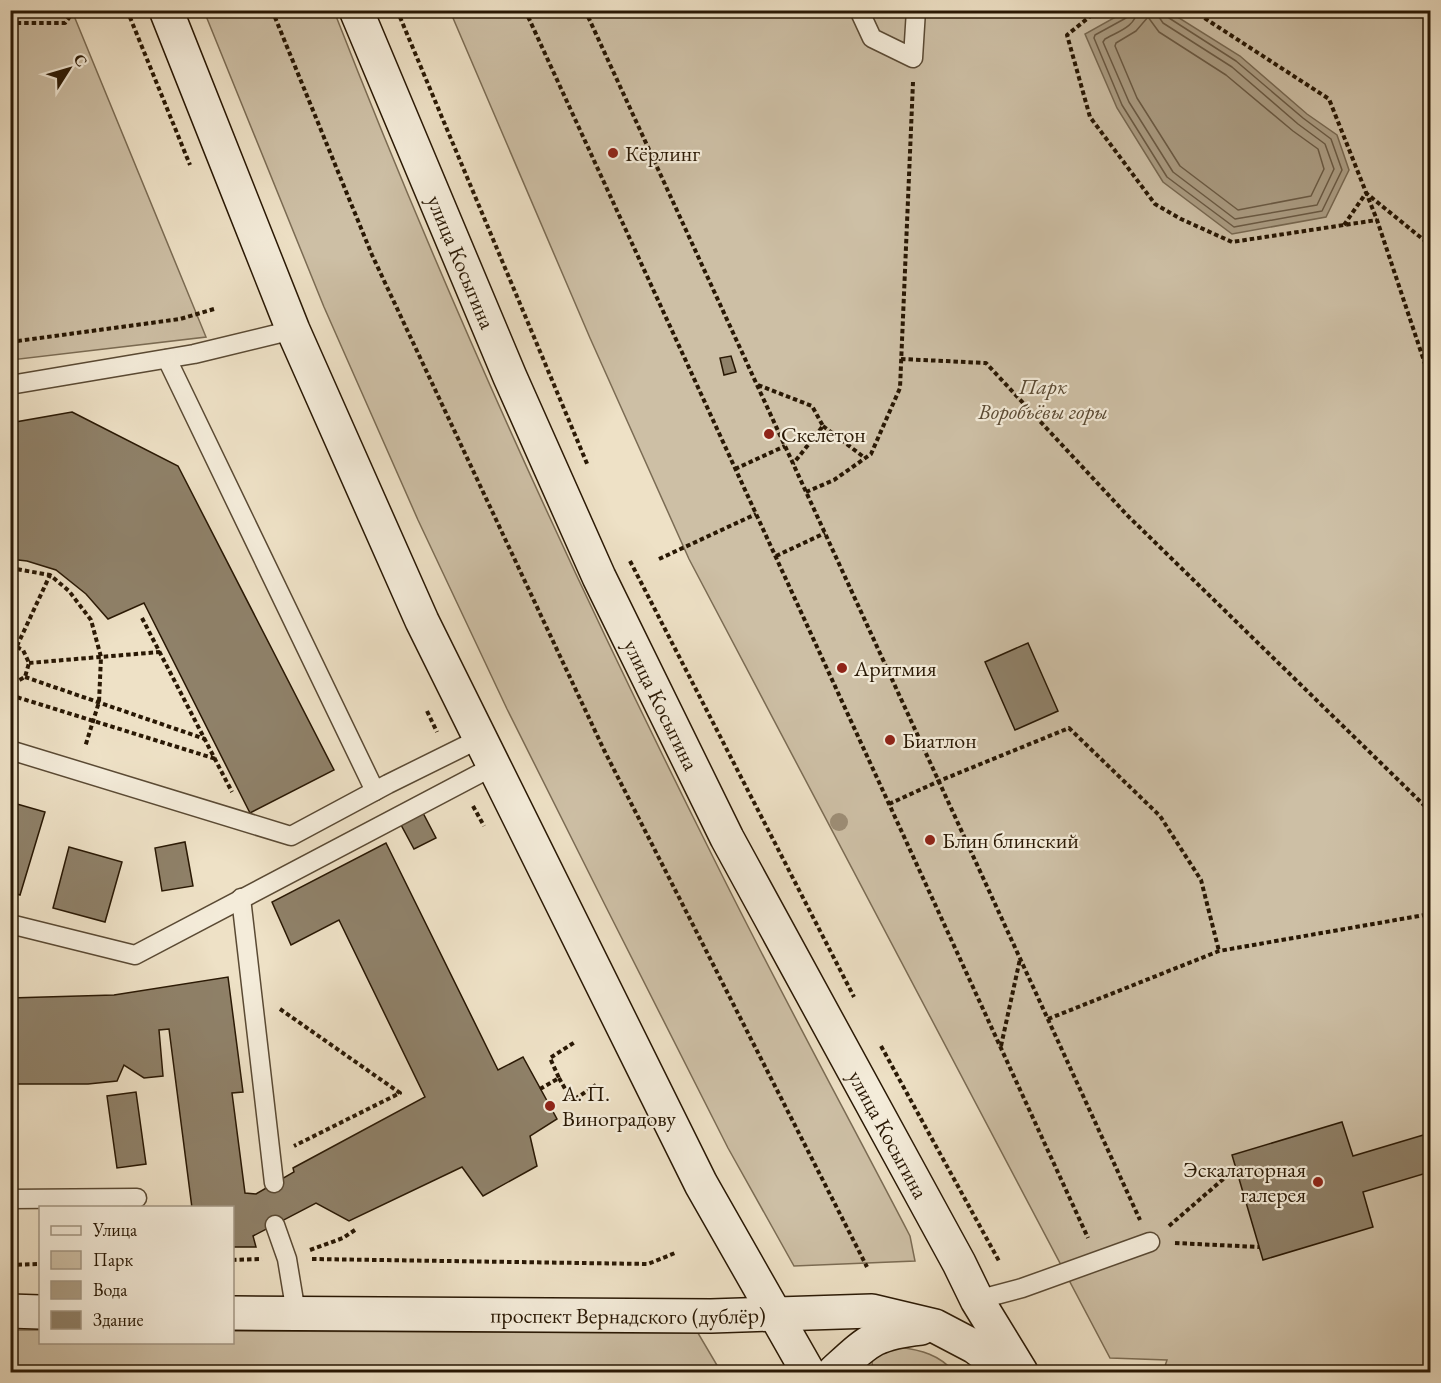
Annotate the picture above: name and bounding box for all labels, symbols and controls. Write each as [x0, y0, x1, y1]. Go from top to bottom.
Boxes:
north arrow [39, 39, 99, 99]
text: С [69, 49, 92, 71]
place label: Кёрлинг [625, 139, 700, 168]
marker: Кёрлинг [606, 146, 620, 160]
street label: улица Косыгина [421, 190, 503, 333]
park label: Парк Воробьёвы горы [977, 372, 1108, 426]
place label: Скелетон [781, 420, 866, 449]
marker: Скелетон [762, 427, 776, 441]
street label: улица Косыгина [617, 634, 706, 775]
place label: Аритмия [853, 654, 937, 683]
marker: Аритмия [835, 661, 849, 675]
place label: Биатлон [902, 726, 977, 755]
marker: Биатлон [883, 733, 897, 747]
place label: Блин блинский [942, 826, 1079, 855]
marker: Блин блинский [923, 833, 937, 847]
street label: улица Косыгина [842, 1065, 936, 1204]
place label: А. П. Виноградову [561, 1079, 676, 1133]
marker: А. П. Виноградову [543, 1099, 557, 1113]
place label: Эскалаторная галерея [1183, 1155, 1306, 1209]
marker: Эскалаторная галерея [1311, 1175, 1325, 1189]
legend [39, 1206, 234, 1344]
text: Улица [92, 1218, 138, 1241]
text: Парк [93, 1248, 133, 1271]
text: Вода [93, 1278, 128, 1301]
street label: проспект Вернадского (дублёр) [490, 1300, 766, 1331]
text: Здание [93, 1308, 143, 1331]

